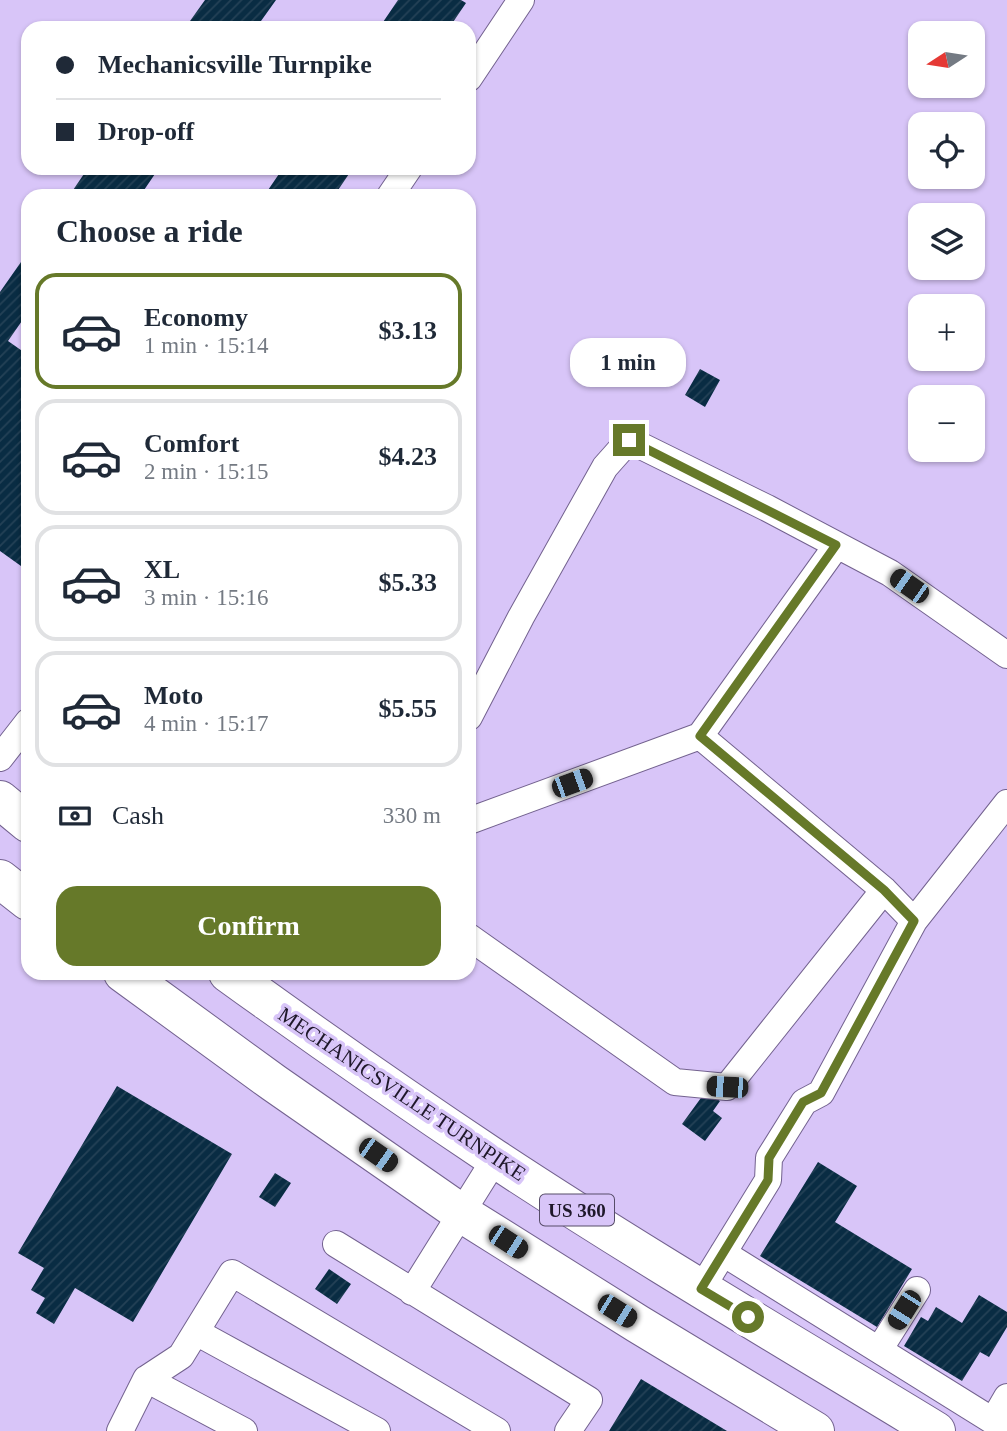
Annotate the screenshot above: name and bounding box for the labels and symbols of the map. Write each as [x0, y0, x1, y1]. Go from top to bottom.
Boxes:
north arrow [908, 21, 985, 98]
callout: 1 min [571, 338, 687, 388]
route end [613, 424, 645, 456]
car [886, 565, 933, 607]
car [549, 766, 596, 800]
street label: MECHANICSVILLE TURNPIKE [274, 1002, 530, 1186]
car [706, 1075, 749, 1099]
car [355, 1134, 402, 1176]
road number: US 360 [540, 1194, 614, 1226]
car [485, 1222, 532, 1262]
car [884, 1287, 925, 1333]
car [594, 1291, 641, 1331]
route start [732, 1301, 764, 1333]

